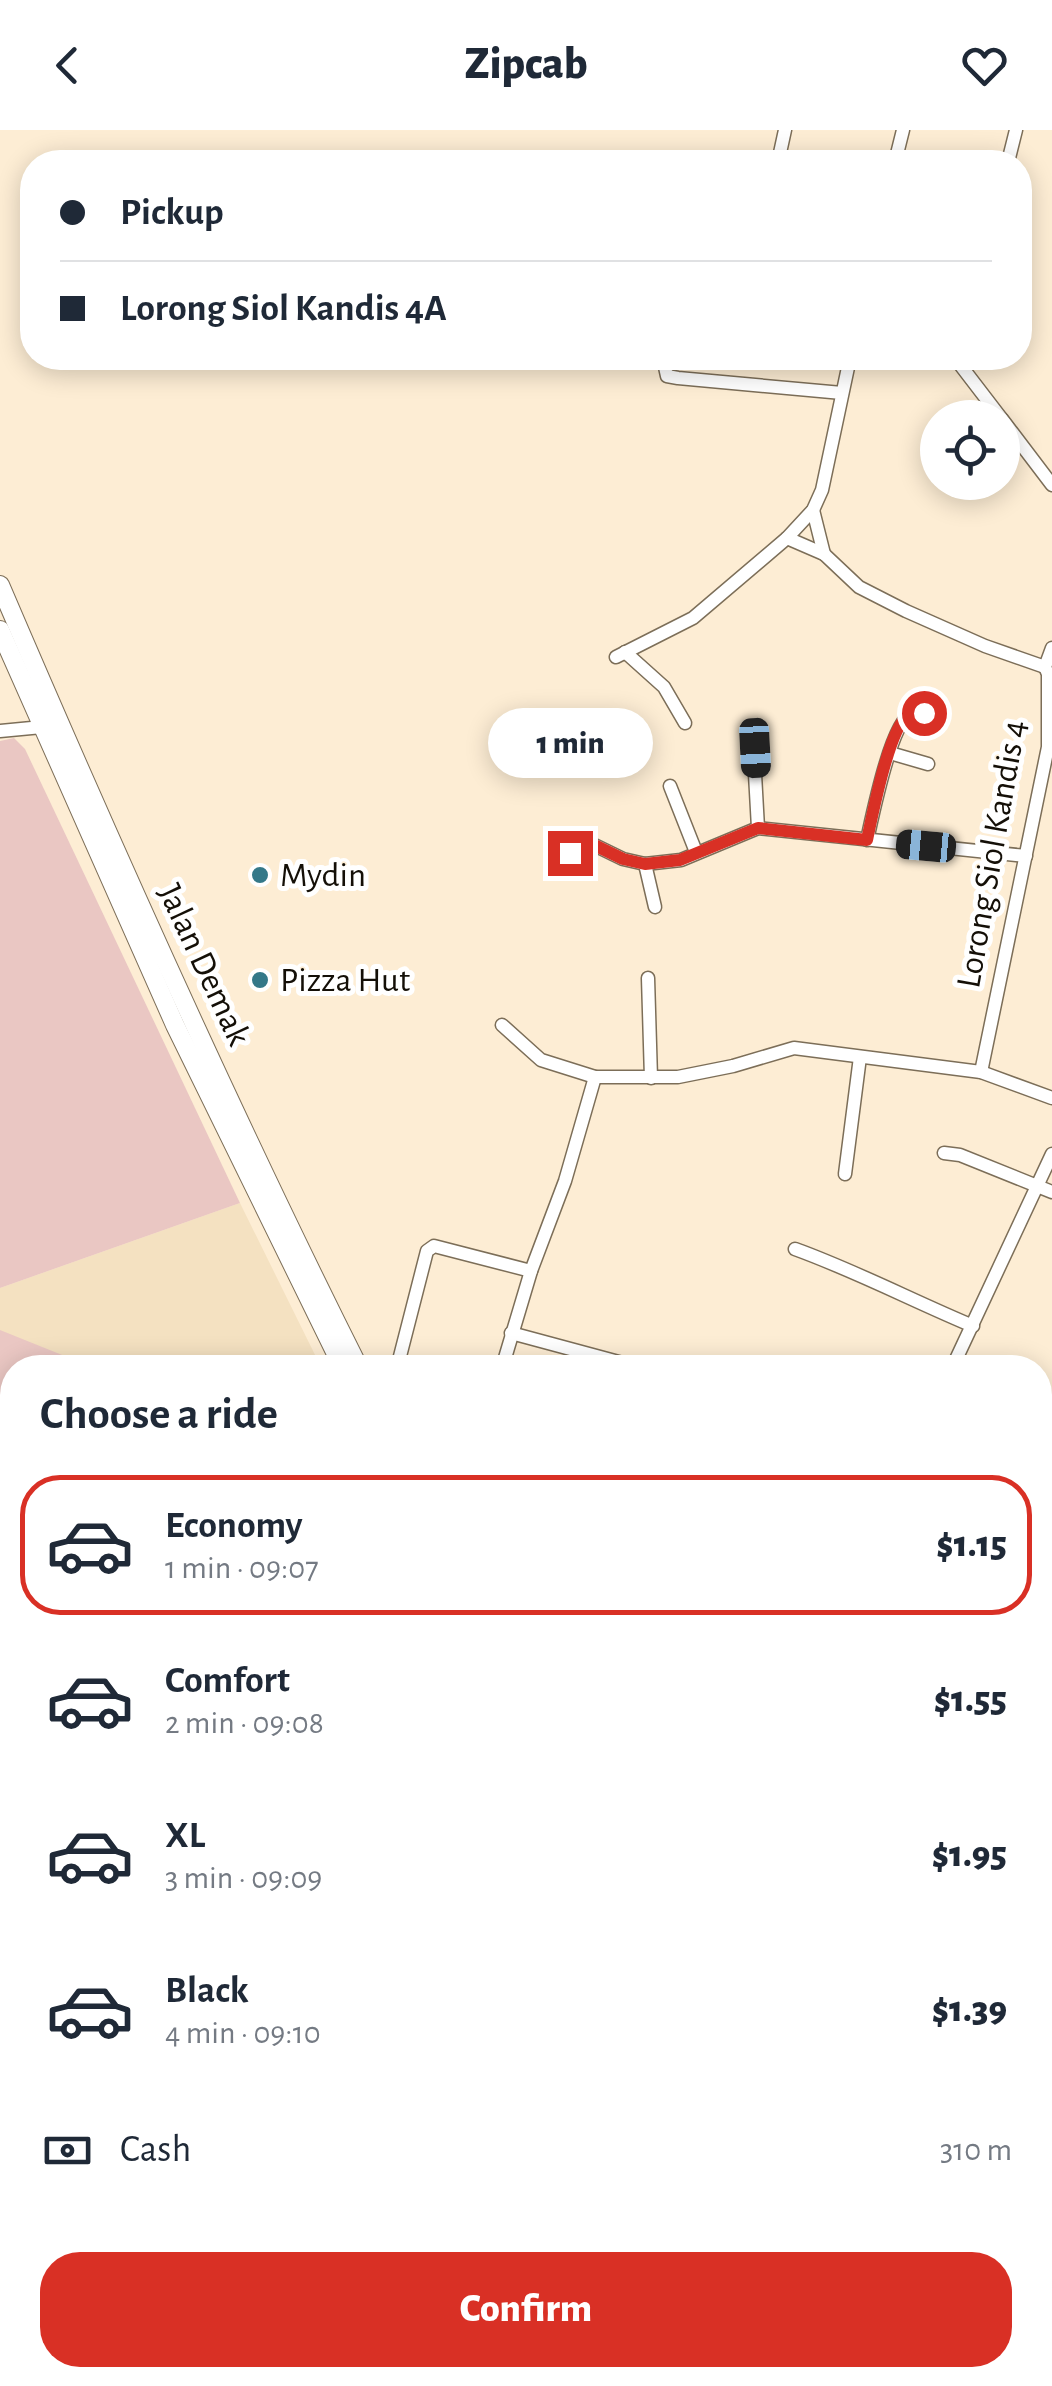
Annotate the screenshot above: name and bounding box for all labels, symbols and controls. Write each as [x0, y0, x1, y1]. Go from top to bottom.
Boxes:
icon: back [40, 38, 95, 93]
icon: heart [957, 38, 1012, 93]
text: Zipcab [464, 42, 588, 87]
text: Pickup [120, 194, 224, 232]
text: Lorong Siol Kandis 4A [120, 290, 447, 328]
map controls [920, 400, 1020, 500]
button: locate [920, 400, 1020, 500]
route start [902, 691, 947, 736]
callout: 1 min [488, 708, 652, 778]
car [738, 717, 772, 779]
street label: Lorong Siol Kandis 4 [951, 717, 1033, 991]
text: 1 min [536, 727, 605, 759]
car [895, 828, 957, 864]
route end [548, 831, 593, 876]
place label: Mydin [280, 858, 366, 893]
marker: Mydin [249, 864, 271, 886]
street label: Jalan Demak [151, 879, 257, 1051]
place label: Pizza Hut [280, 963, 410, 998]
marker: Pizza Hut [249, 969, 271, 991]
text: Choose a ride [40, 1392, 278, 1437]
icon: car [45, 1500, 135, 1590]
text: Economy [165, 1507, 303, 1545]
text: $1.15 [936, 1526, 1007, 1564]
text: 1 min · 09:07 [165, 1552, 319, 1584]
icon: car [45, 1655, 135, 1745]
text: Comfort [165, 1662, 290, 1700]
text: $1.55 [934, 1681, 1007, 1719]
text: 2 min · 09:08 [165, 1707, 324, 1739]
icon: car [45, 1810, 135, 1900]
text: XL [165, 1817, 205, 1855]
text: $1.95 [932, 1836, 1007, 1874]
text: 3 min · 09:09 [165, 1862, 322, 1894]
icon: car [45, 1965, 135, 2055]
text: Black [165, 1972, 249, 2010]
text: $1.39 [932, 1991, 1007, 2029]
text: 4 min · 09:10 [165, 2017, 321, 2049]
icon: cash [40, 2123, 95, 2178]
text: Cash [120, 2131, 191, 2169]
text: 310 m [940, 2134, 1012, 2166]
button: Confirm [40, 2252, 1012, 2367]

